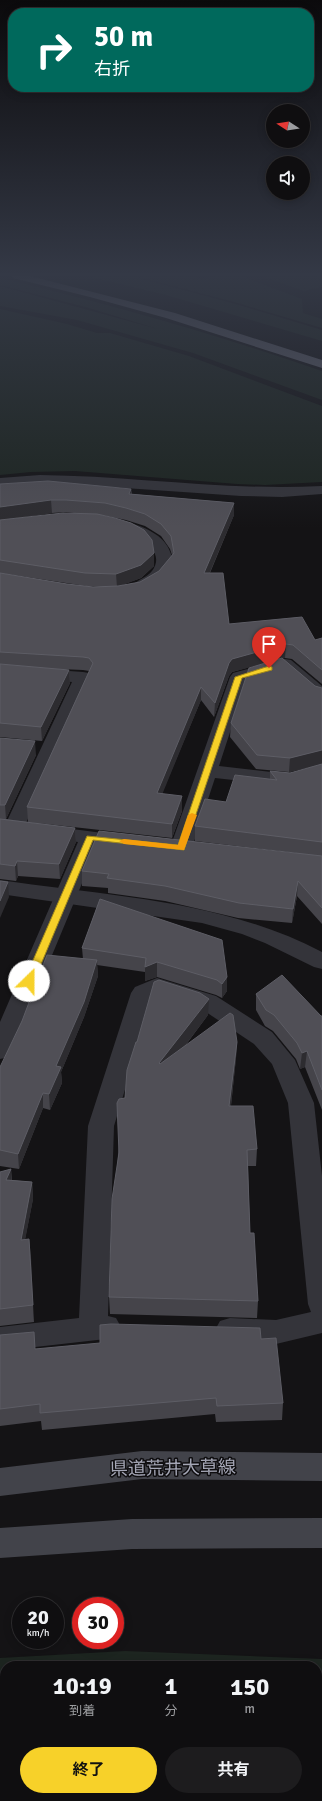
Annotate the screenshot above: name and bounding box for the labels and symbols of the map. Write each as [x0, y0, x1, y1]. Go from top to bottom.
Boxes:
north arrow [266, 104, 310, 148]
pin [252, 627, 286, 668]
position arrow [8, 960, 50, 1002]
street label: 県道荒井大草線 [110, 1456, 236, 1480]
speed limit sign: 30 [72, 1597, 124, 1649]

